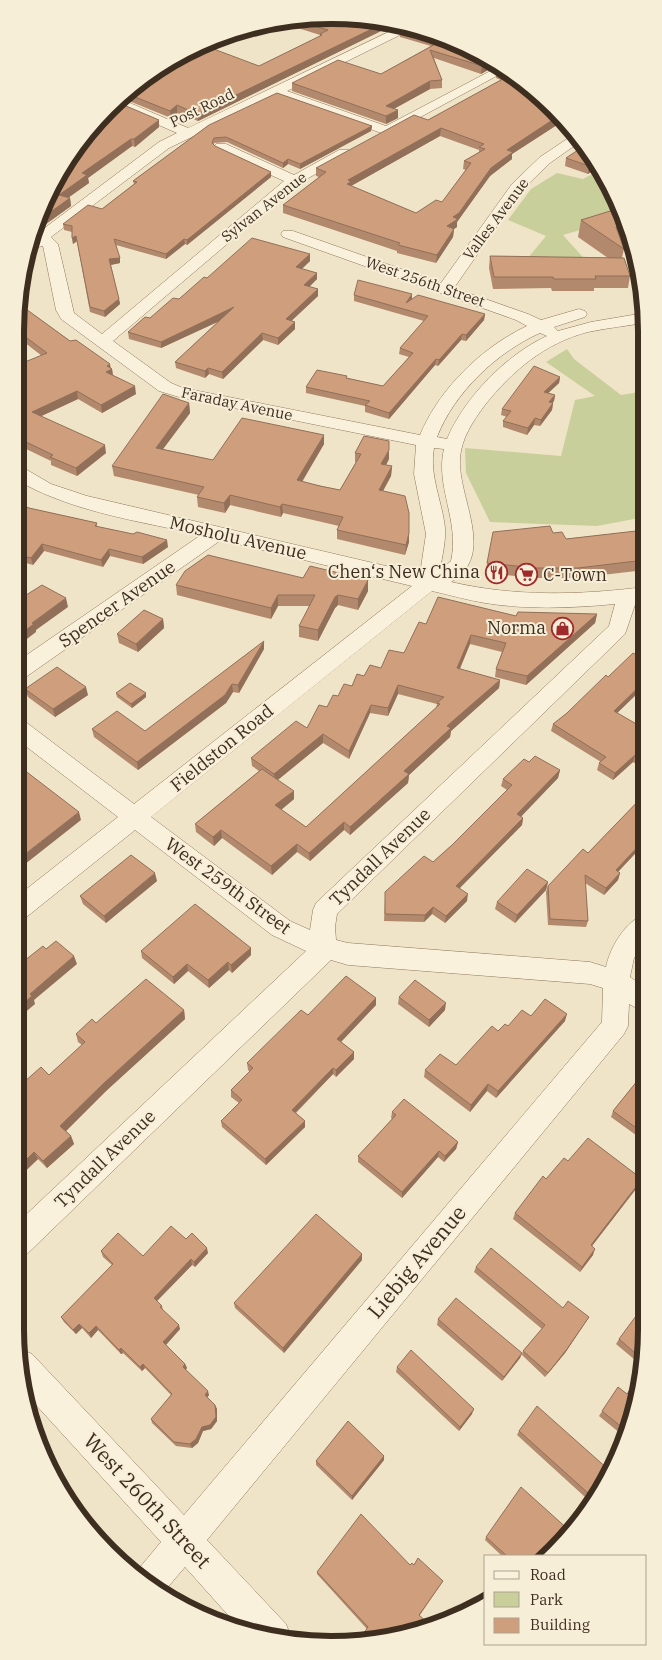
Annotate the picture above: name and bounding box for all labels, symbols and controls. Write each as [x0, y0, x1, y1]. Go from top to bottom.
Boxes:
street label: Post Road [166, 84, 237, 131]
street label: Sylvan Avenue [217, 167, 310, 246]
street label: Valles Avenue [459, 174, 533, 263]
street label: West 256th Street [363, 252, 487, 311]
street label: Faraday Avenue [180, 382, 294, 425]
street label: Mosholu Avenue [167, 511, 309, 564]
street label: Spencer Avenue [54, 555, 179, 652]
place label: Chen‘s New China [328, 560, 480, 583]
restaurant icon: Chen‘s New China [484, 560, 508, 584]
supermarket icon: C-Town [515, 563, 539, 587]
place label: C-Town [543, 563, 607, 586]
place label: Norma [487, 616, 546, 639]
shop icon: Norma [550, 616, 574, 640]
street label: Fieldston Road [165, 699, 278, 796]
street label: Tyndall Avenue [324, 803, 435, 911]
street label: West 259th Street [161, 832, 296, 939]
street label: Tyndall Avenue [49, 1105, 160, 1213]
street label: Liebig Avenue [361, 1199, 472, 1324]
street label: West 260th Street [78, 1427, 218, 1574]
legend [484, 1555, 647, 1645]
text: Road [530, 1565, 566, 1584]
text: Park [530, 1590, 563, 1609]
text: Building [530, 1615, 590, 1634]

